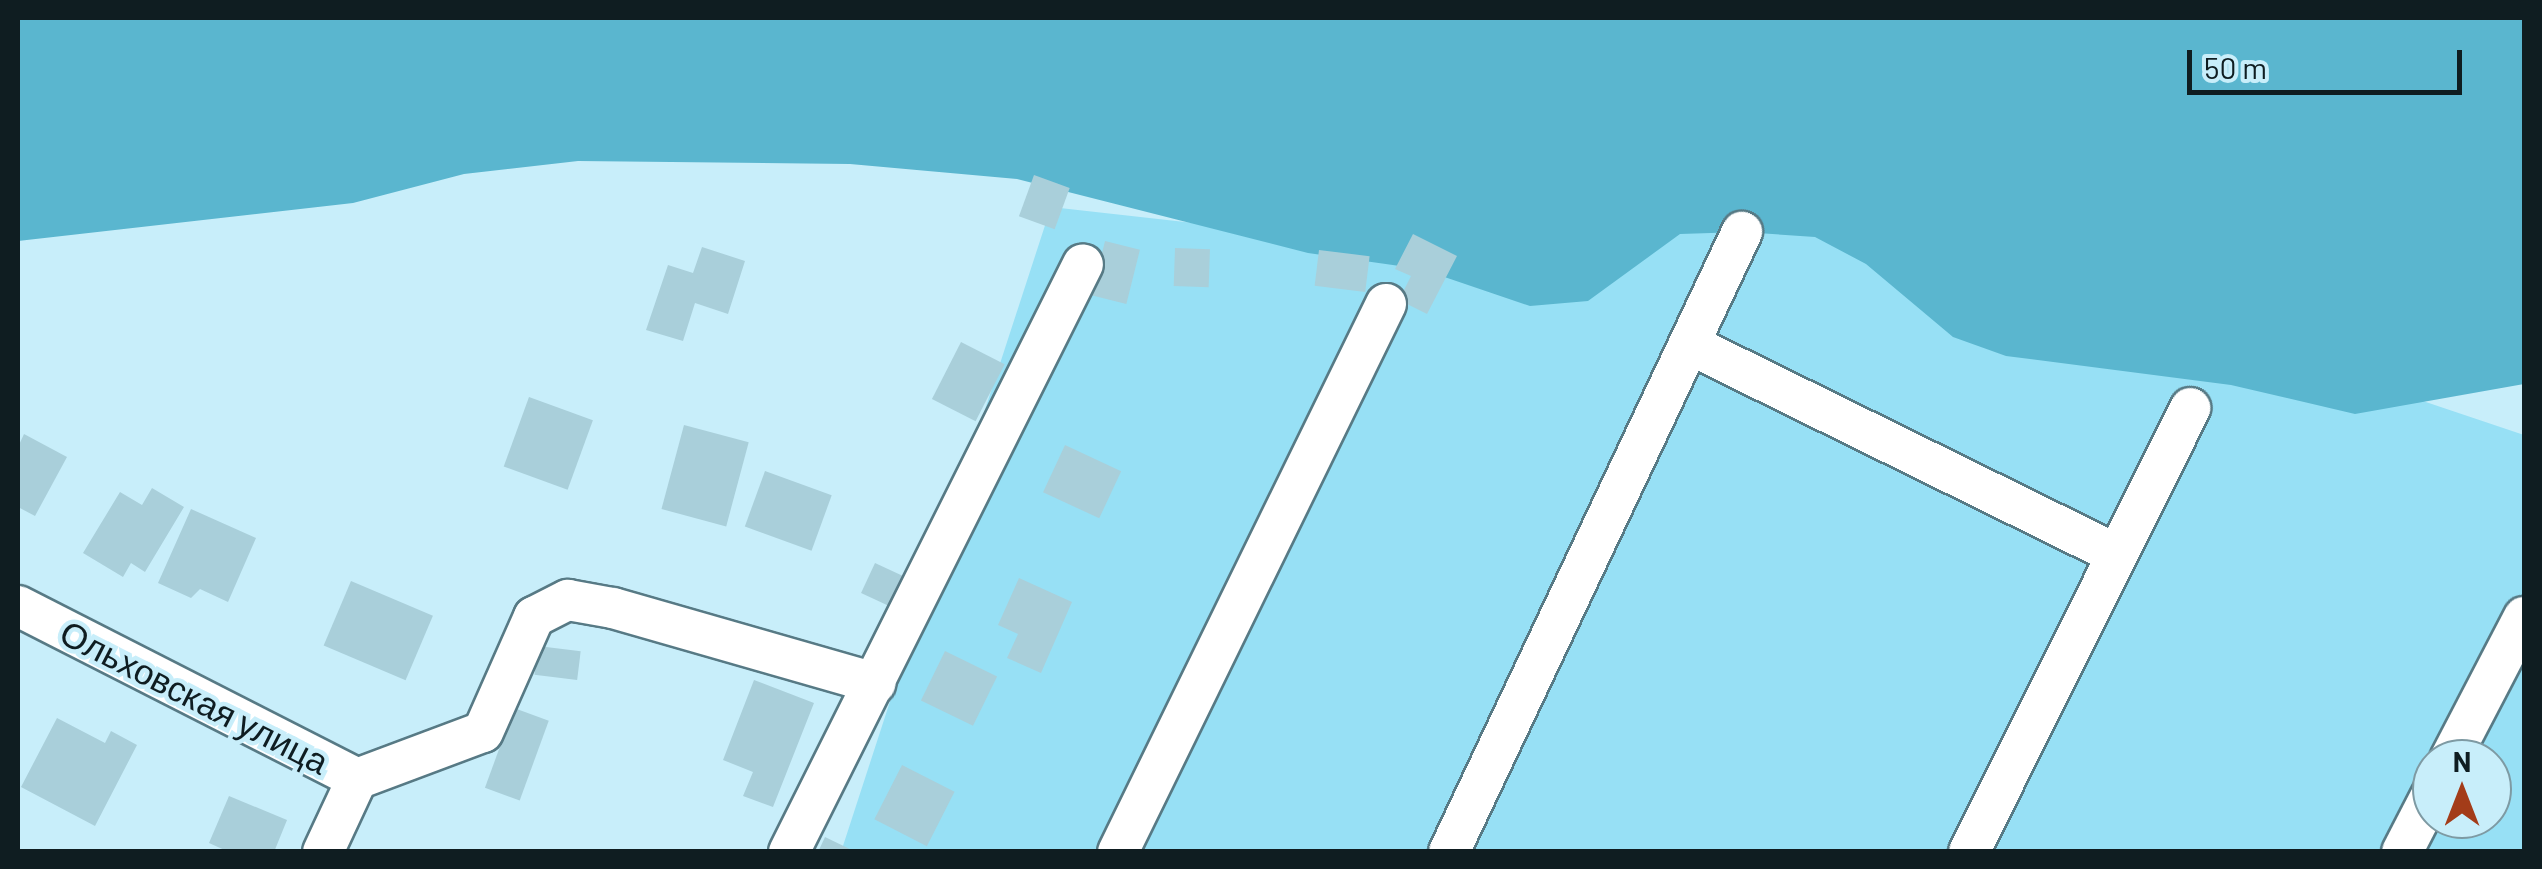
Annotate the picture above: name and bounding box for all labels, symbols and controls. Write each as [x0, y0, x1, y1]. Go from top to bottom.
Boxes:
scale bar [2192, 30, 2467, 92]
text: 50 m [2204, 49, 2267, 85]
street label: Ольховская улица [54, 610, 336, 782]
north arrow [2412, 739, 2512, 839]
text: N [2453, 744, 2471, 778]

